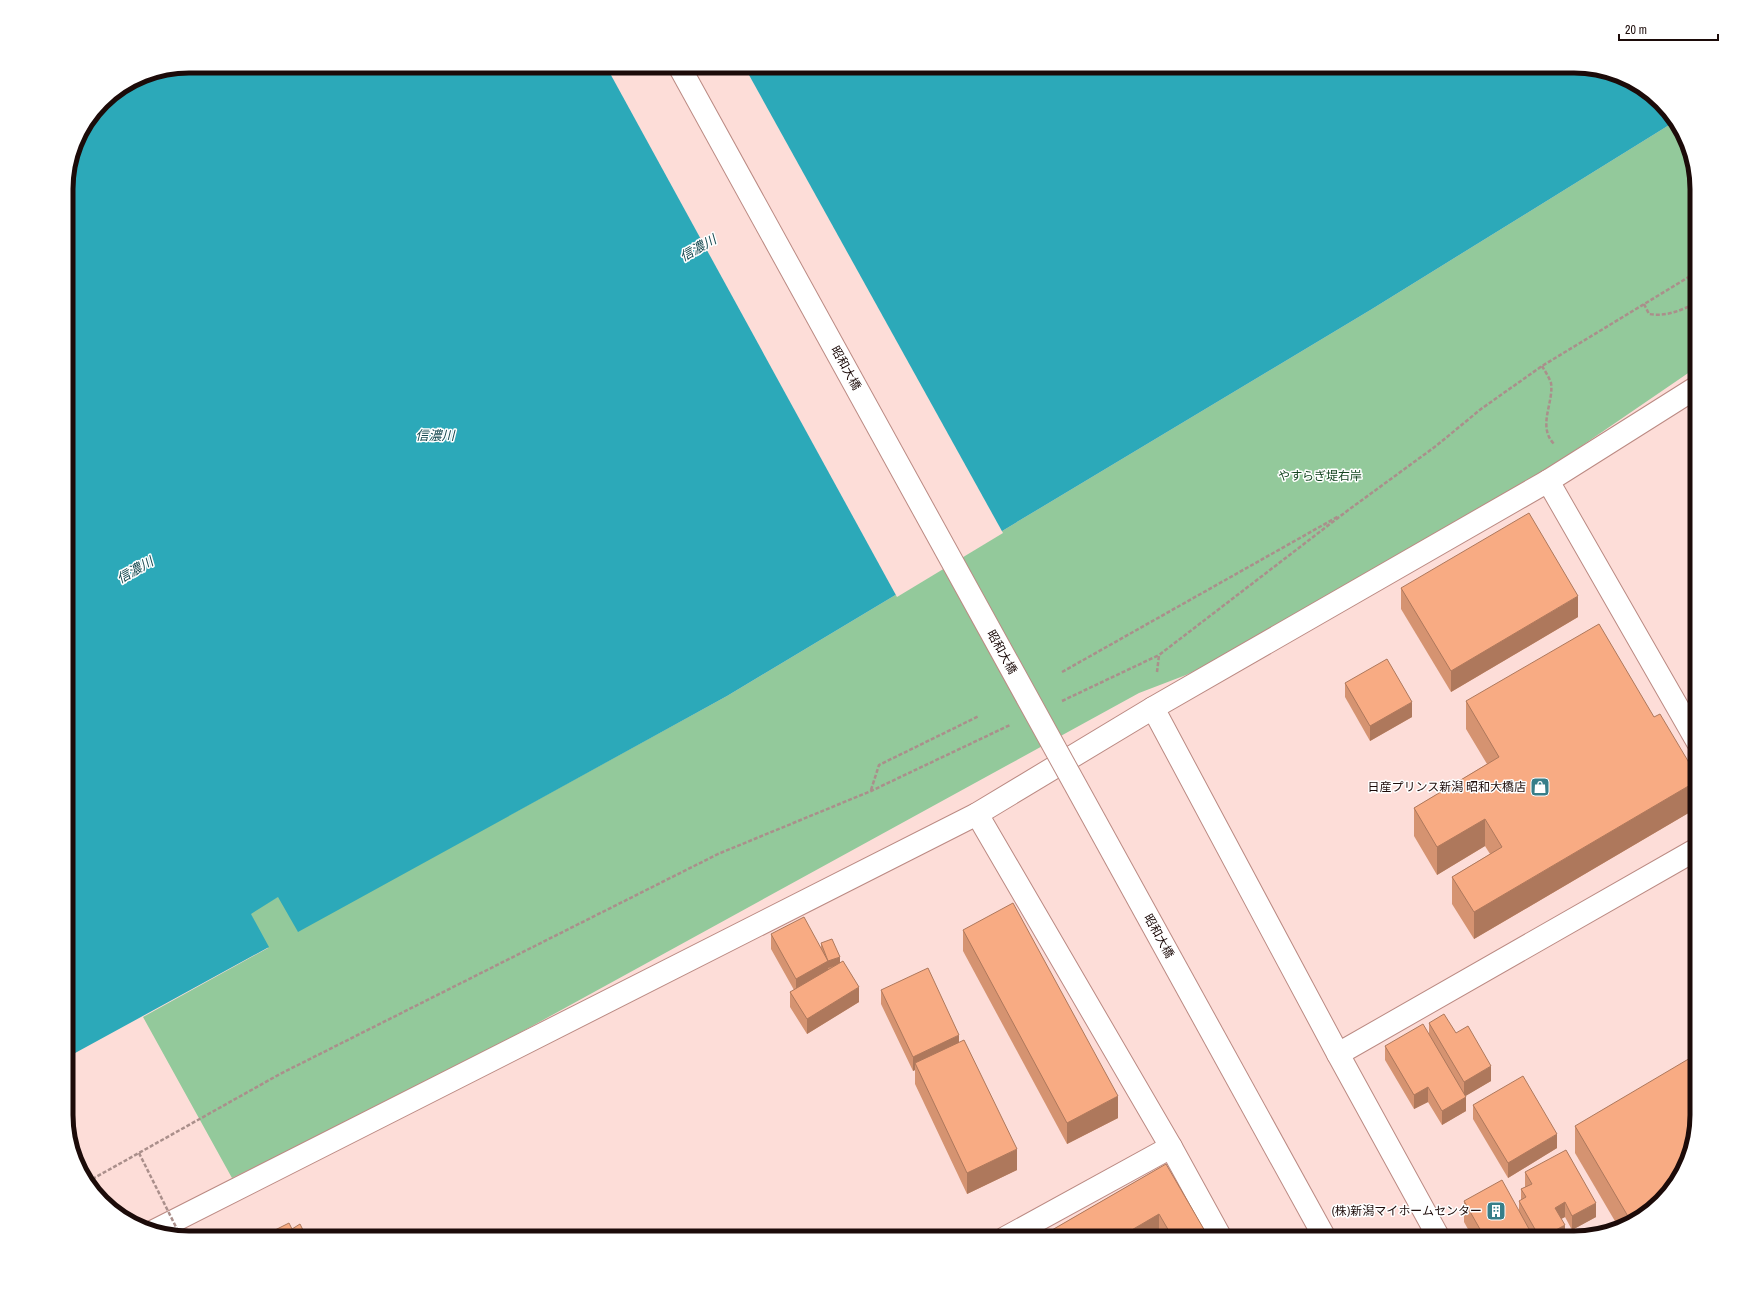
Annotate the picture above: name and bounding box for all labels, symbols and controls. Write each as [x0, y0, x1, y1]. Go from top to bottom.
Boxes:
scale bar [1619, 16, 1718, 42]
text: 20 m [1625, 22, 1647, 38]
water label: 信濃川 [677, 230, 721, 265]
street label: 昭和大橋 [827, 343, 865, 393]
water label: 信濃川 [415, 427, 456, 444]
park label: やすらぎ堤右岸 [1278, 468, 1362, 484]
water label: 信濃川 [114, 552, 158, 587]
street label: 昭和大橋 [983, 627, 1021, 677]
shop icon: 日産プリンス新潟 昭和大橋店 [1529, 776, 1551, 798]
place label: 日産プリンス新潟 昭和大橋店 [1368, 779, 1526, 795]
street label: 昭和大橋 [1140, 911, 1178, 961]
building icon: (株)新潟マイホームセンター [1485, 1200, 1507, 1222]
place label: (株)新潟マイホームセンター [1332, 1203, 1482, 1219]

